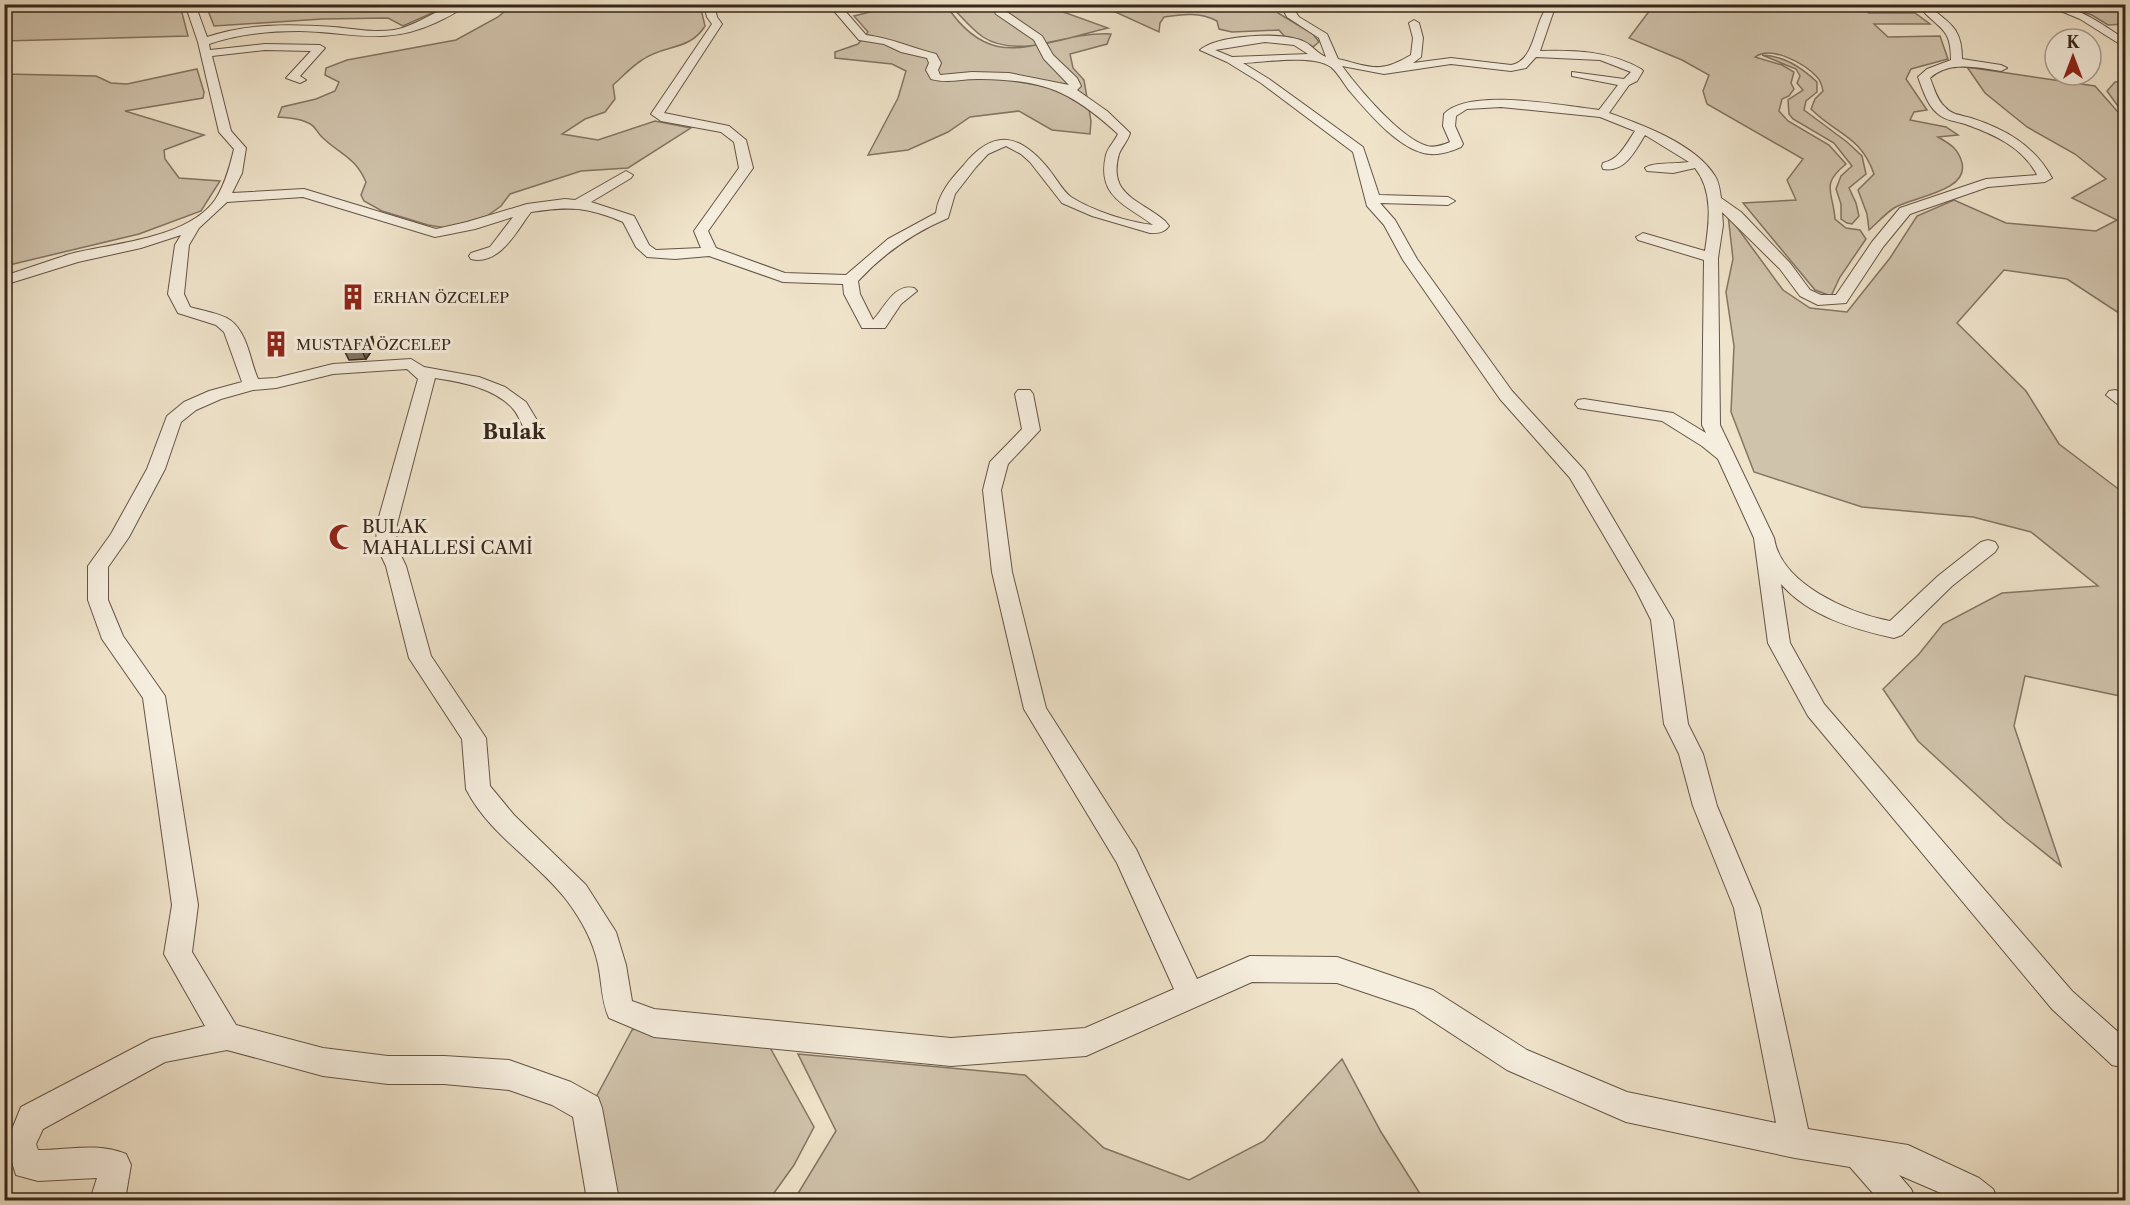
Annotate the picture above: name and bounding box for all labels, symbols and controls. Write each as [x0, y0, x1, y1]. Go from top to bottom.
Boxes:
north arrow [2043, 27, 2103, 87]
text: K [2067, 32, 2081, 52]
building icon: ERHAN ÖZCELEP [338, 282, 368, 312]
place label: ERHAN ÖZCELEP [373, 288, 509, 307]
building icon: MUSTAFA ÖZCELEP [261, 329, 291, 359]
place label: MUSTAFA ÖZCELEP [296, 335, 451, 354]
district label: Bulak [483, 419, 547, 444]
place label: BULAK MAHALLESİ CAMİ [362, 516, 533, 559]
mosque icon: BULAK MAHALLESİ CAMİ [327, 522, 357, 552]

